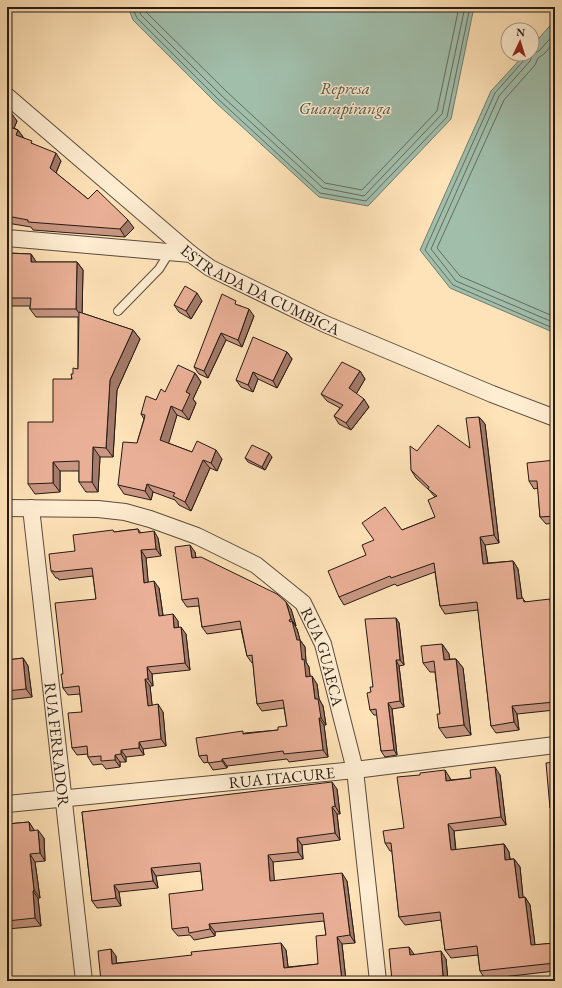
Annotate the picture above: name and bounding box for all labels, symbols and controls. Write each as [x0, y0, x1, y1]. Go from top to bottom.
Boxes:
north arrow [500, 22, 540, 62]
text: N [516, 25, 526, 39]
water label: Represa Guarapiranga [299, 77, 391, 119]
street label: ESTRADA DA CUMBICA [176, 240, 344, 340]
street label: RUA GUAECA [296, 604, 349, 710]
street label: RUA FERRADOR [40, 681, 74, 808]
street label: RUA ITACURE [228, 762, 336, 793]

